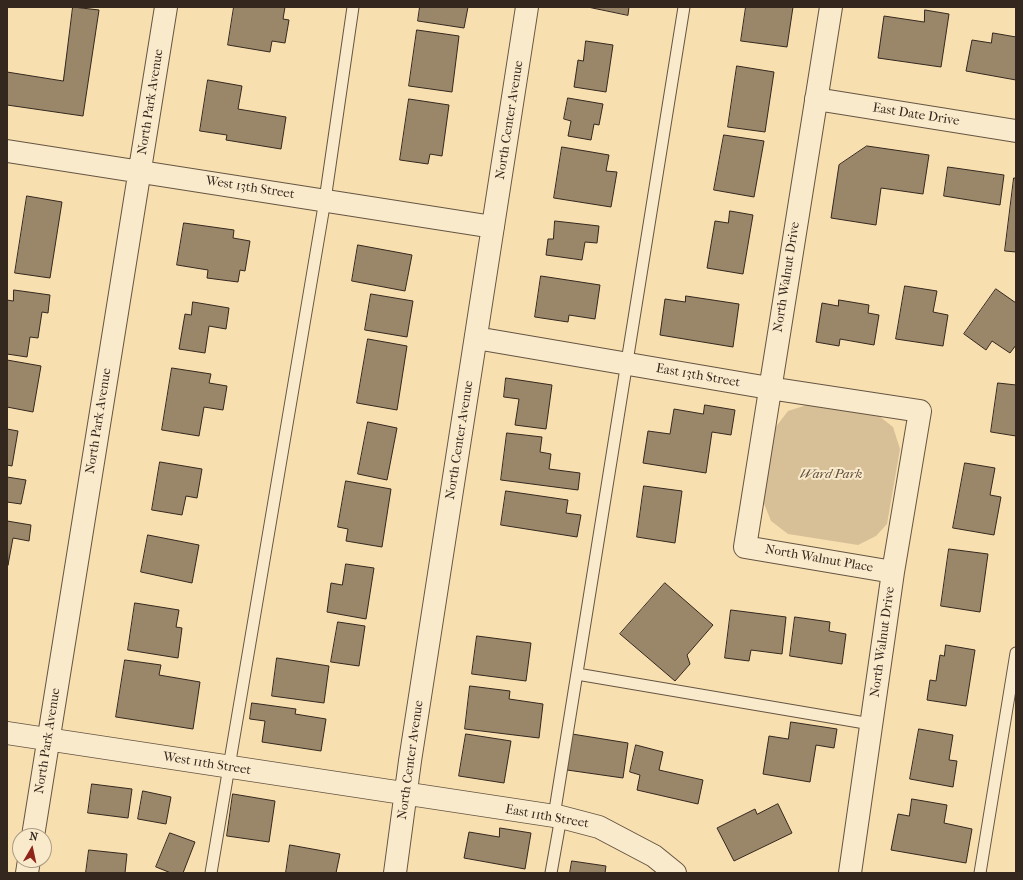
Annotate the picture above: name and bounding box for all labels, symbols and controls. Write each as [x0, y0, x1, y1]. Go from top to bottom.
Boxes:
street label: North Park Avenue [135, 48, 167, 156]
street label: North Center Avenue [493, 59, 527, 181]
street label: East Date Drive [871, 100, 961, 130]
street label: West 13th Street [205, 173, 295, 203]
street label: North Walnut Drive [771, 221, 803, 333]
street label: East 13th Street [655, 361, 741, 391]
street label: North Park Avenue [83, 367, 115, 475]
street label: North Center Avenue [443, 379, 477, 501]
park label: Ward Park [800, 467, 862, 483]
street label: North Walnut Place [764, 542, 874, 576]
street label: North Walnut Drive [867, 586, 899, 698]
street label: North Park Avenue [32, 687, 64, 795]
street label: North Center Avenue [395, 699, 427, 821]
street label: West 11th Street [162, 749, 252, 779]
street label: East 11th Street [504, 802, 590, 832]
north arrow [12, 828, 52, 868]
text: N [29, 830, 39, 844]

